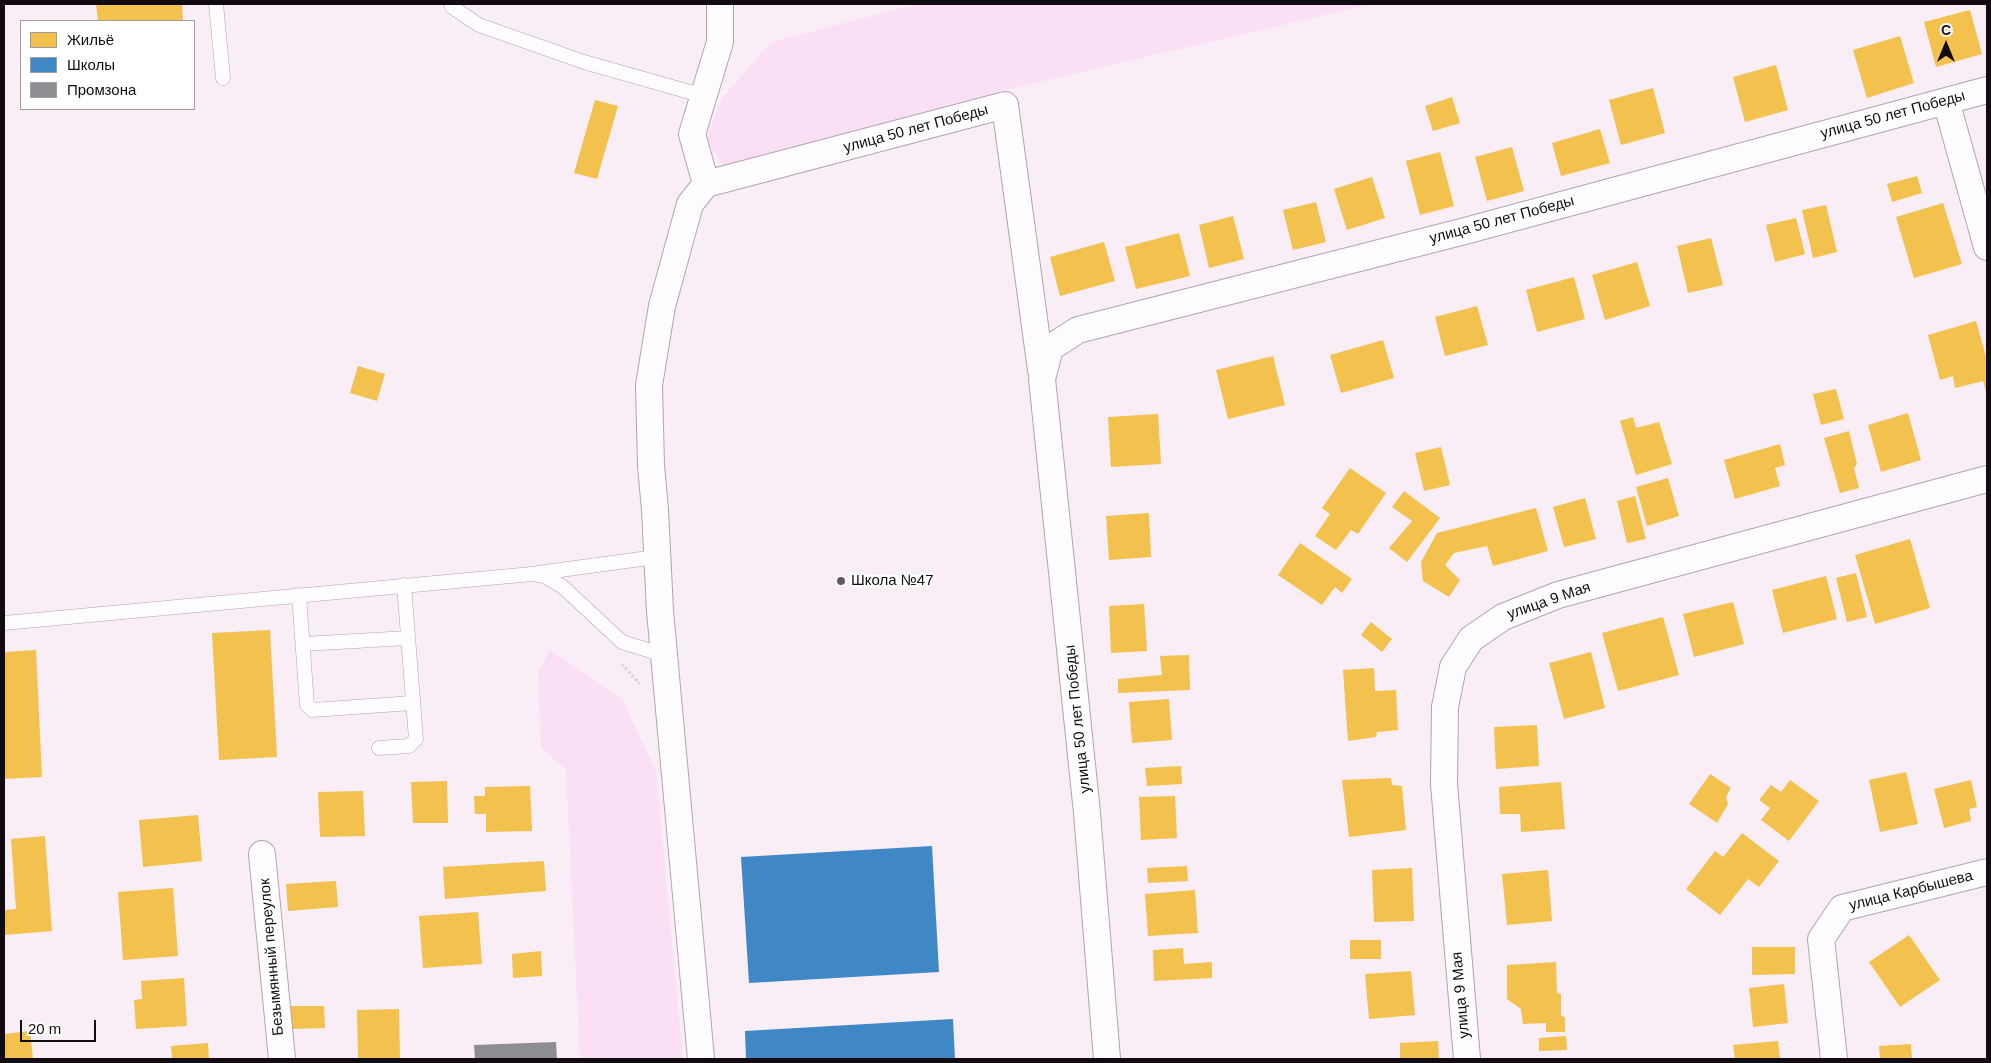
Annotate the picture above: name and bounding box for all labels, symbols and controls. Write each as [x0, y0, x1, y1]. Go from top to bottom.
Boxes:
legend [20, 20, 195, 110]
north arrow [1921, 20, 1971, 70]
text: С [1941, 22, 1951, 38]
text: Жильё [67, 31, 114, 48]
text: Школы [67, 56, 115, 73]
text: Промзона [67, 81, 136, 98]
street label: улица 50 лет Победы [1819, 87, 1967, 143]
street label: улица 50 лет Победы [842, 101, 990, 157]
street label: улица 50 лет Победы [1428, 192, 1576, 248]
place label: Школа №47 [851, 572, 934, 590]
marker: Школа №47 [835, 575, 847, 587]
street label: улица 9 Мая [1505, 578, 1593, 624]
street label: улица 50 лет Победы [1061, 644, 1095, 794]
street label: улица Карбышева [1847, 867, 1975, 915]
street label: Безымянный переулок [256, 878, 288, 1036]
street label: улица 9 Мая [1448, 951, 1474, 1039]
scale bar [22, 1010, 99, 1042]
text: 20 m [28, 1020, 61, 1037]

